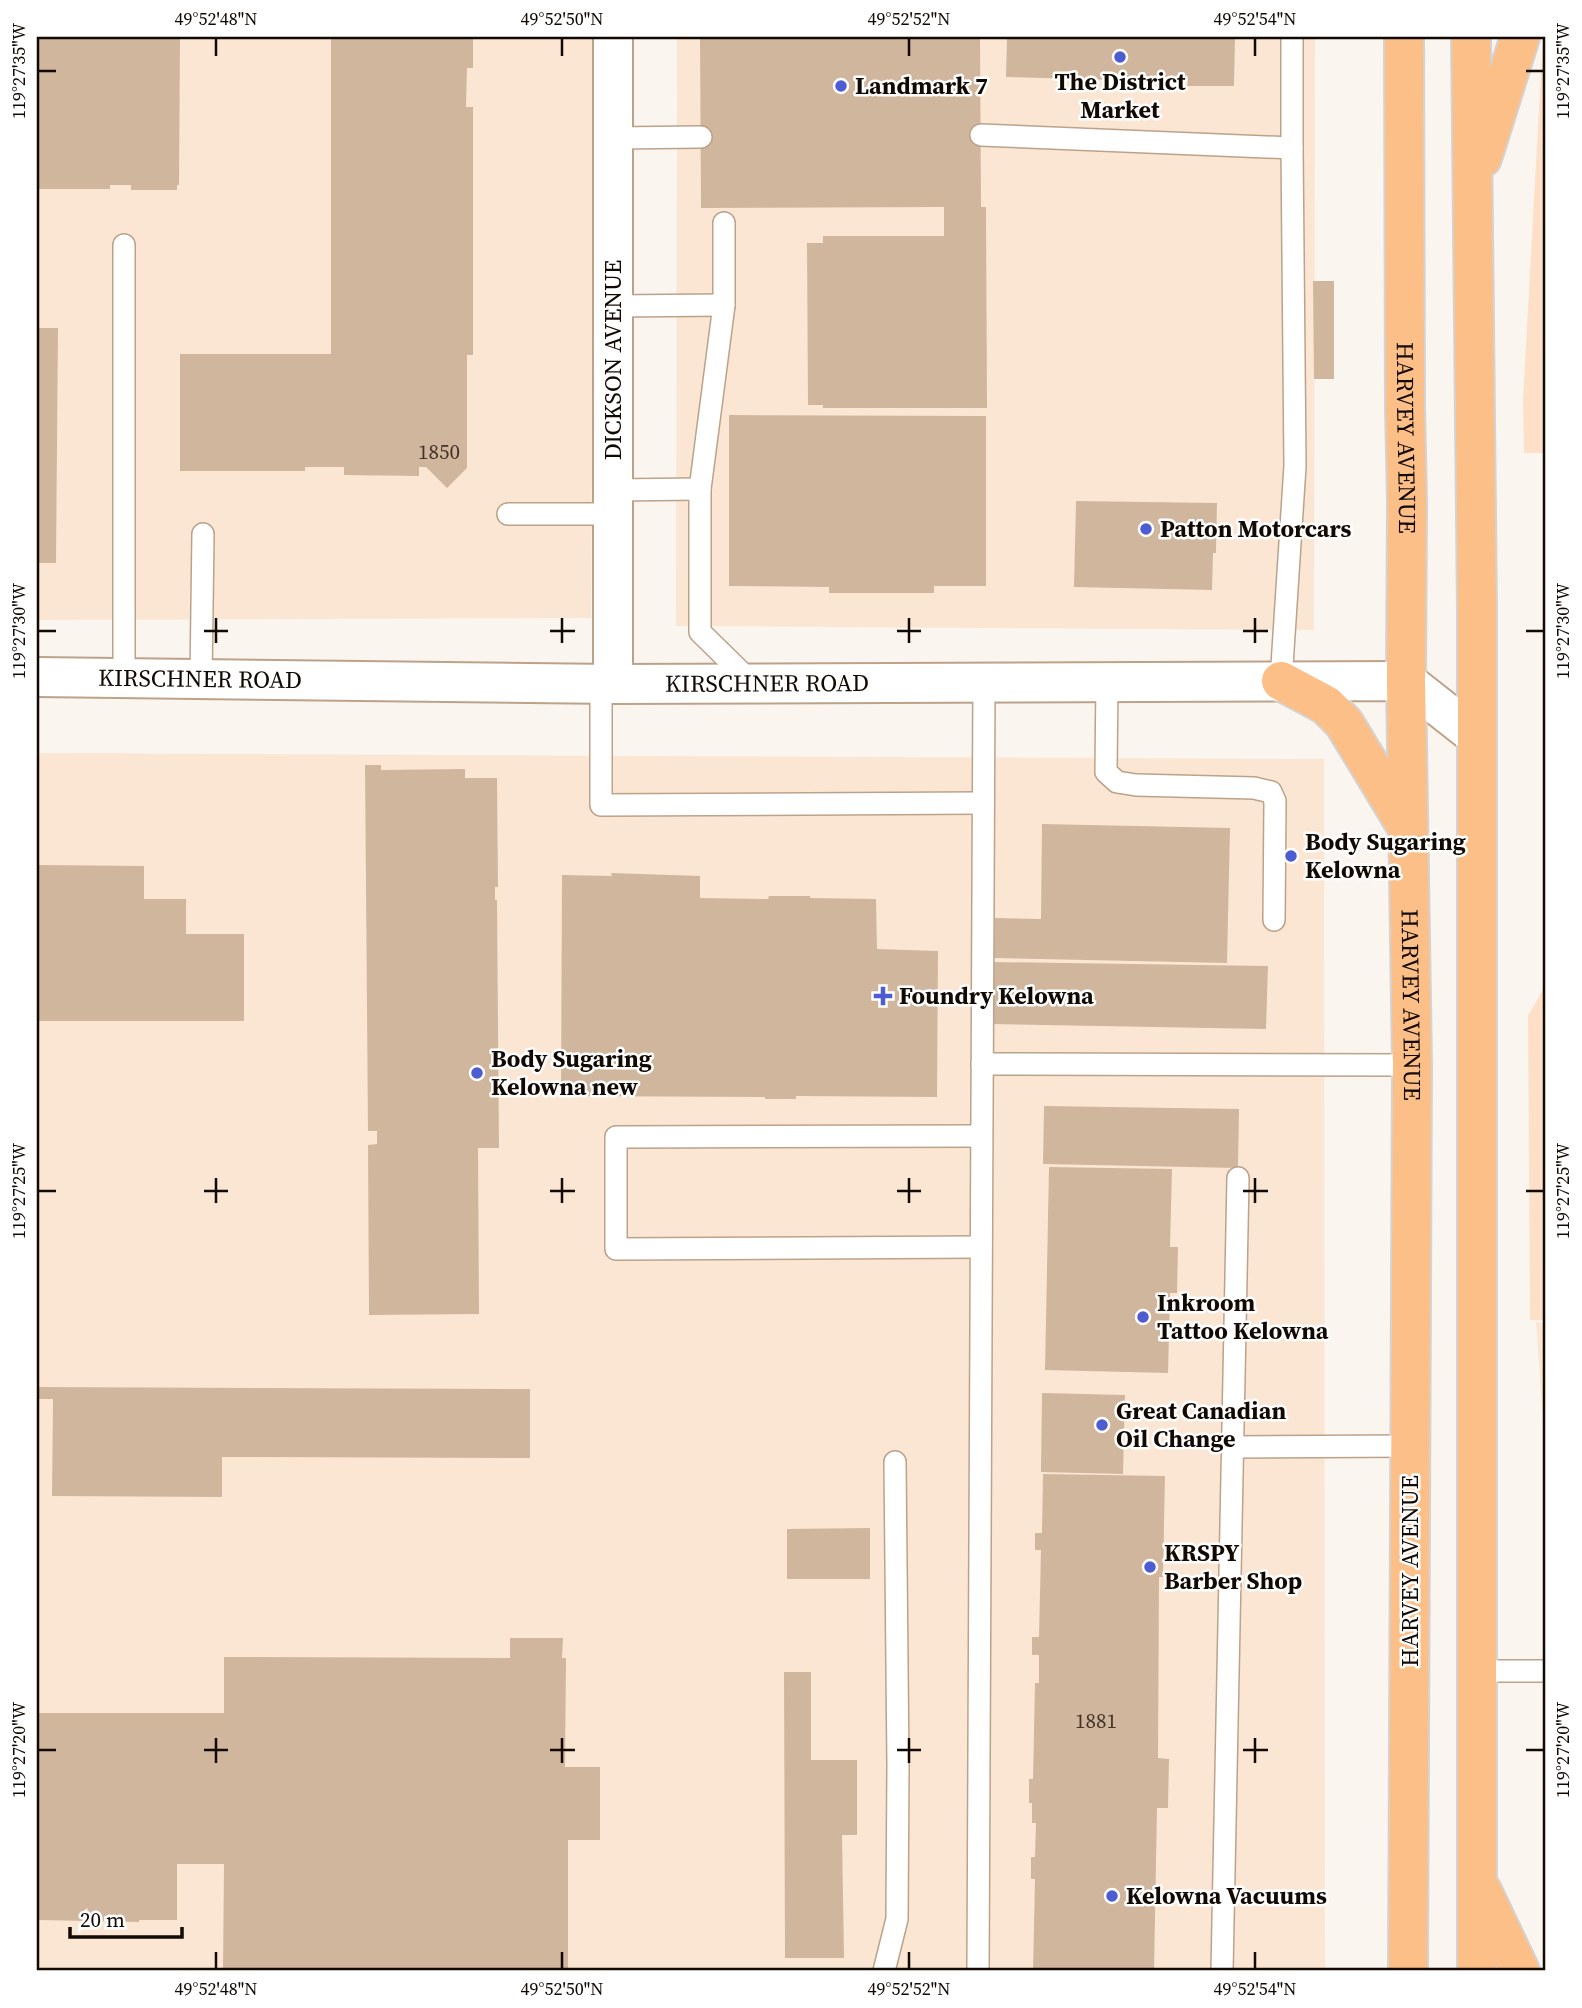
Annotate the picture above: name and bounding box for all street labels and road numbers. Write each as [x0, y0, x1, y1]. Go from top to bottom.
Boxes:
street label: DICKSON AVENUE [596, 260, 629, 460]
street label: HARVEY AVENUE [1389, 342, 1424, 534]
street label: KIRSCHNER ROAD [98, 661, 302, 696]
street label: KIRSCHNER ROAD [665, 666, 869, 700]
street label: HARVEY AVENUE [1394, 909, 1429, 1101]
street label: HARVEY AVENUE [1393, 1475, 1426, 1667]

